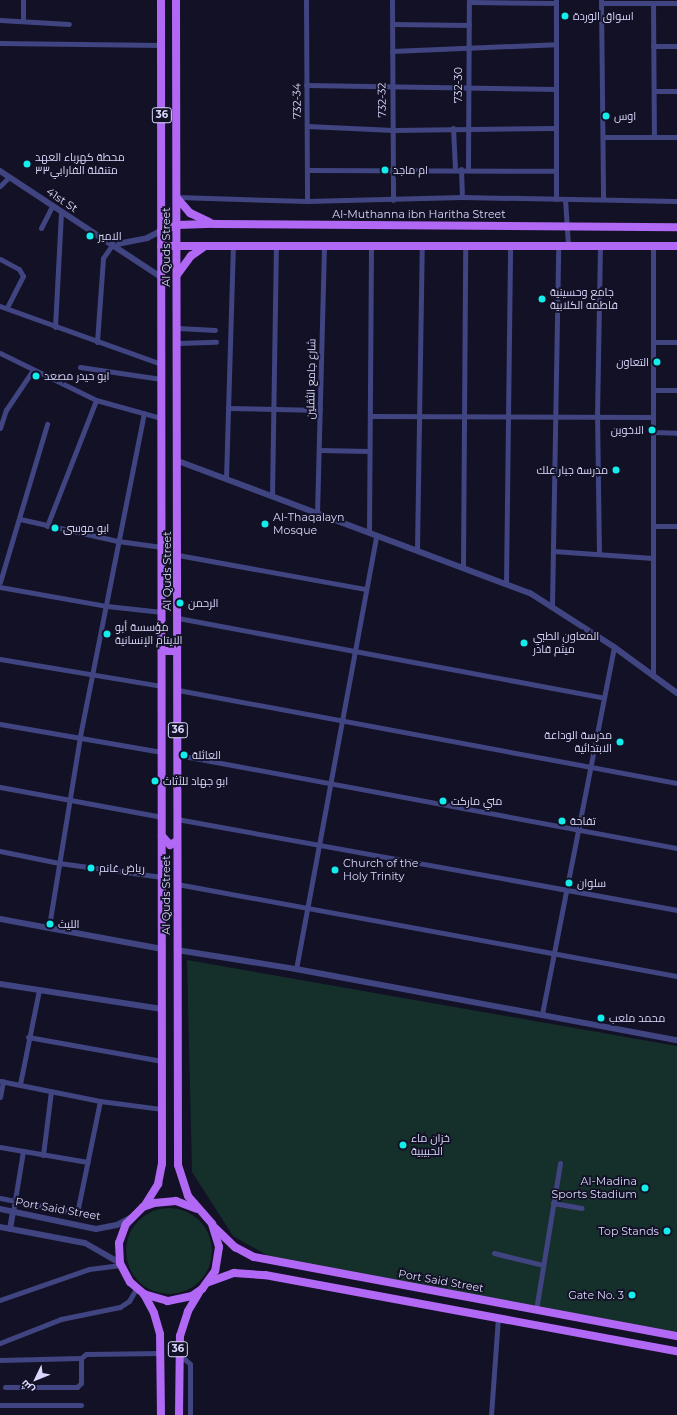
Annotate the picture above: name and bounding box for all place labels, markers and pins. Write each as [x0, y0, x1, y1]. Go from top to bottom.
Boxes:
place label: اسواق الوردة [573, 9, 634, 23]
marker: اسواق الوردة [560, 11, 570, 21]
place label: اوس [614, 109, 636, 123]
marker: اوس [601, 111, 611, 121]
place label: محطة كهرباء العهد متنقلة الفارابي٣٣ [35, 151, 125, 177]
marker: محطة كهرباء العهد متنقلة الفارابي٣٣ [22, 159, 32, 169]
place label: ام ماجد [393, 163, 428, 177]
marker: ام ماجد [380, 165, 390, 175]
place label: الامير [98, 229, 122, 243]
marker: الامير [85, 231, 95, 241]
place label: جامع وحسينية فاطمه الكلابية [550, 286, 618, 312]
marker: جامع وحسينية فاطمه الكلابية [537, 294, 547, 304]
place label: التعاون [616, 355, 649, 369]
marker: التعاون [652, 357, 662, 367]
place label: ابو حيدر مصعد [44, 369, 109, 383]
marker: ابو حيدر مصعد [31, 371, 41, 381]
place label: الاخوين [611, 423, 644, 437]
marker: الاخوين [647, 425, 657, 435]
place label: مدرسة جبار علك [537, 463, 608, 477]
marker: مدرسة جبار علك [611, 465, 621, 475]
place label: Al-Thaqalayn Mosque [273, 511, 345, 537]
marker: Al-Thaqalayn Mosque [260, 519, 270, 529]
place label: ابو موسى [63, 521, 109, 535]
marker: ابو موسى [50, 523, 60, 533]
place label: الرحمن [188, 596, 219, 610]
marker: الرحمن [175, 598, 185, 608]
place label: مؤسسة أبو الايتام الإنسانية [115, 621, 182, 647]
marker: مؤسسة أبو الايتام الإنسانية [102, 629, 112, 639]
place label: المعاون الطبي ميثم قادر [533, 630, 599, 656]
marker: المعاون الطبي ميثم قادر [518, 637, 530, 649]
place label: مدرسة الوداعة الابتدائية [544, 729, 612, 755]
marker: مدرسة الوداعة الابتدائية [615, 737, 625, 747]
place label: العائلة [192, 748, 221, 762]
marker: العائلة [179, 750, 189, 760]
place label: ابو جهاد للأثاث [163, 774, 228, 788]
marker: ابو جهاد للأثاث [150, 776, 160, 786]
place label: مني ماركت [451, 794, 502, 808]
marker: مني ماركت [438, 796, 448, 806]
place label: تفاحة [570, 814, 596, 828]
marker: تفاحة [557, 816, 567, 826]
place label: Church of the Holy Trinity [343, 857, 418, 883]
place label: رياض غانم [99, 861, 145, 875]
marker: رياض غانم [86, 863, 96, 873]
marker: Church of the Holy Trinity [330, 865, 340, 875]
place label: سلوان [577, 876, 606, 890]
marker: سلوان [564, 878, 574, 888]
place label: الليث [58, 917, 80, 931]
marker: الليث [45, 919, 55, 929]
place label: محمد ملعب [609, 1011, 665, 1025]
marker: محمد ملعب [596, 1013, 606, 1023]
place label: خزان ماء الحبيبية [411, 1132, 450, 1158]
marker: خزان ماء الحبيبية [398, 1140, 408, 1150]
place label: Al-Madina Sports Stadium [552, 1175, 637, 1201]
marker: Al-Madina Sports Stadium [640, 1183, 650, 1193]
place label: Top Stands [598, 1224, 659, 1238]
marker: Top Stands [662, 1226, 672, 1236]
place label: Gate No. 3 [568, 1288, 624, 1302]
marker: Gate No. 3 [627, 1290, 637, 1300]

